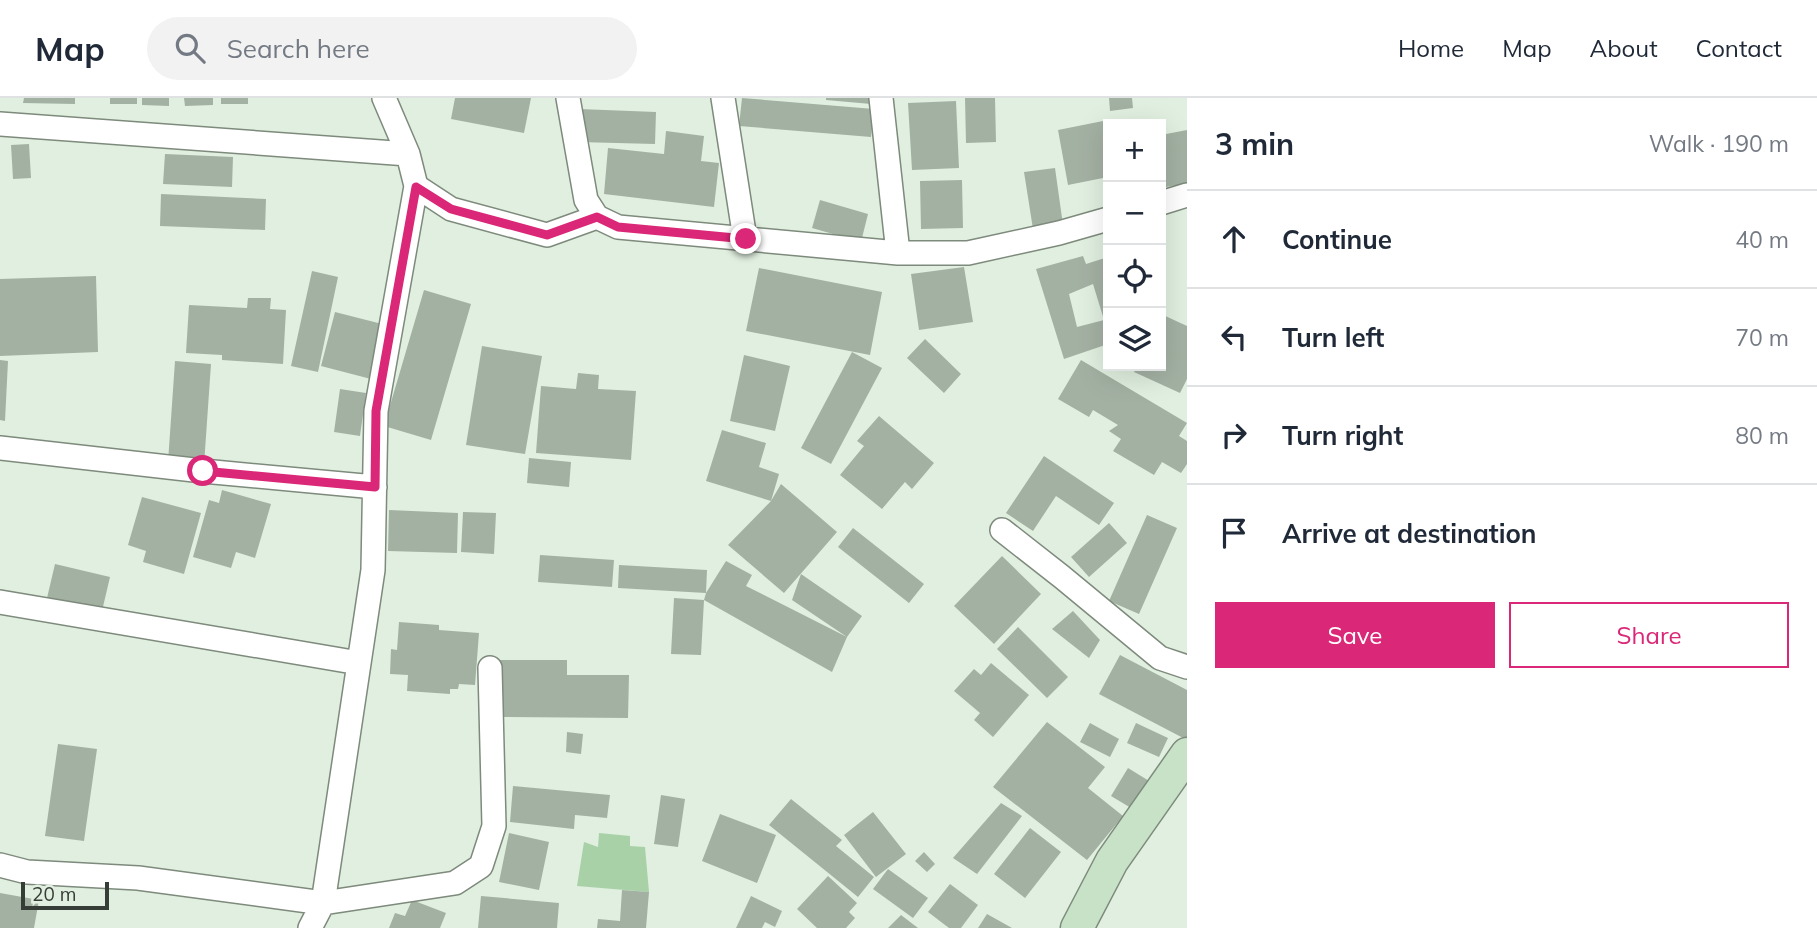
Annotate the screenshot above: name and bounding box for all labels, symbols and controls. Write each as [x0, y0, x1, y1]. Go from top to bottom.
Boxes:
search box [147, 17, 637, 80]
text: Map [35, 28, 105, 69]
icon: search [171, 29, 209, 67]
text: Search here [227, 32, 370, 65]
text: Home [1398, 33, 1464, 63]
text: Map [1502, 33, 1552, 63]
text: About [1590, 33, 1658, 63]
text: Contact [1696, 33, 1782, 63]
map controls [1103, 119, 1166, 371]
button: + [1103, 119, 1166, 182]
text: 3 min [1215, 125, 1294, 163]
text: Walk · 190 m [1649, 129, 1789, 158]
button: − [1103, 182, 1166, 245]
icon: ahead [1215, 220, 1253, 258]
route end [730, 223, 761, 254]
text: Continue [1282, 223, 1392, 256]
text: 40 m [1735, 225, 1789, 254]
button: locate [1103, 245, 1166, 308]
button: layers [1103, 308, 1166, 371]
icon: left [1215, 318, 1253, 356]
text: Turn left [1282, 321, 1384, 354]
text: 70 m [1735, 323, 1789, 352]
icon: right [1215, 416, 1253, 454]
text: Turn right [1282, 419, 1403, 452]
text: 80 m [1735, 421, 1789, 450]
route start [187, 455, 218, 486]
icon: arrive [1215, 514, 1253, 552]
text: Arrive at destination [1282, 517, 1537, 550]
button: Save [1215, 602, 1495, 668]
button: Share [1509, 602, 1789, 668]
scale bar [21, 879, 108, 911]
text: 20 m [32, 882, 76, 906]

